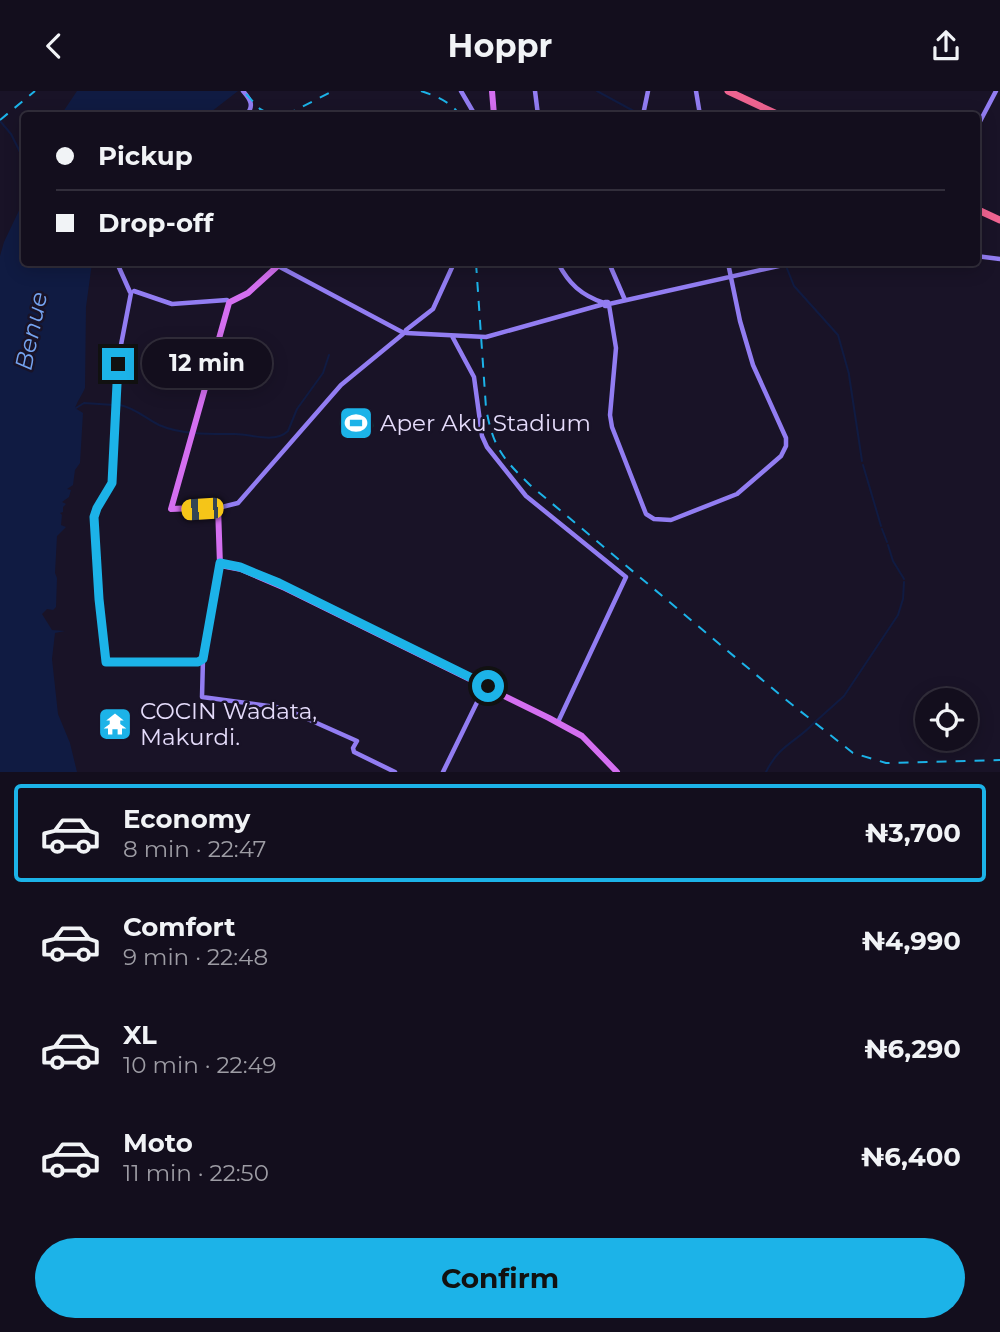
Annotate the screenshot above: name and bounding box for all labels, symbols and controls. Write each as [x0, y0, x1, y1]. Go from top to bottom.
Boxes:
text: Hoppr [448, 26, 552, 65]
icon: back [35, 27, 73, 65]
icon: share [927, 27, 965, 65]
text: Pickup [98, 140, 193, 172]
text: Drop-off [98, 207, 213, 239]
water label: Benue [9, 289, 53, 373]
callout: 12 min [142, 339, 272, 389]
route end [102, 348, 134, 380]
text: 12 min [169, 349, 245, 377]
sports icon: Aper Aku Stadium [337, 404, 375, 442]
place label: Aper Aku Stadium [380, 409, 591, 437]
car [181, 497, 224, 521]
route start [472, 670, 504, 702]
map controls [915, 688, 978, 751]
button: locate [915, 688, 978, 751]
place label: COCIN Wadata, Makurdi. [140, 697, 317, 751]
temple icon: COCIN Wadata, Makurdi. [96, 705, 134, 743]
icon: car [39, 802, 102, 865]
text: Economy [123, 803, 250, 835]
text: ₦3,700 [865, 817, 961, 849]
text: 8 min · 22:47 [123, 835, 266, 863]
icon: car [39, 910, 102, 973]
text: Comfort [123, 911, 235, 943]
text: ₦4,990 [861, 925, 961, 957]
text: 9 min · 22:48 [123, 943, 268, 971]
icon: car [39, 1018, 102, 1081]
text: XL [123, 1019, 157, 1051]
text: ₦6,290 [864, 1033, 961, 1065]
text: 10 min · 22:49 [123, 1051, 277, 1079]
icon: car [39, 1126, 102, 1189]
text: Moto [123, 1127, 193, 1159]
text: ₦6,400 [861, 1141, 961, 1173]
text: 11 min · 22:50 [123, 1159, 269, 1187]
button: Confirm [35, 1238, 965, 1318]

